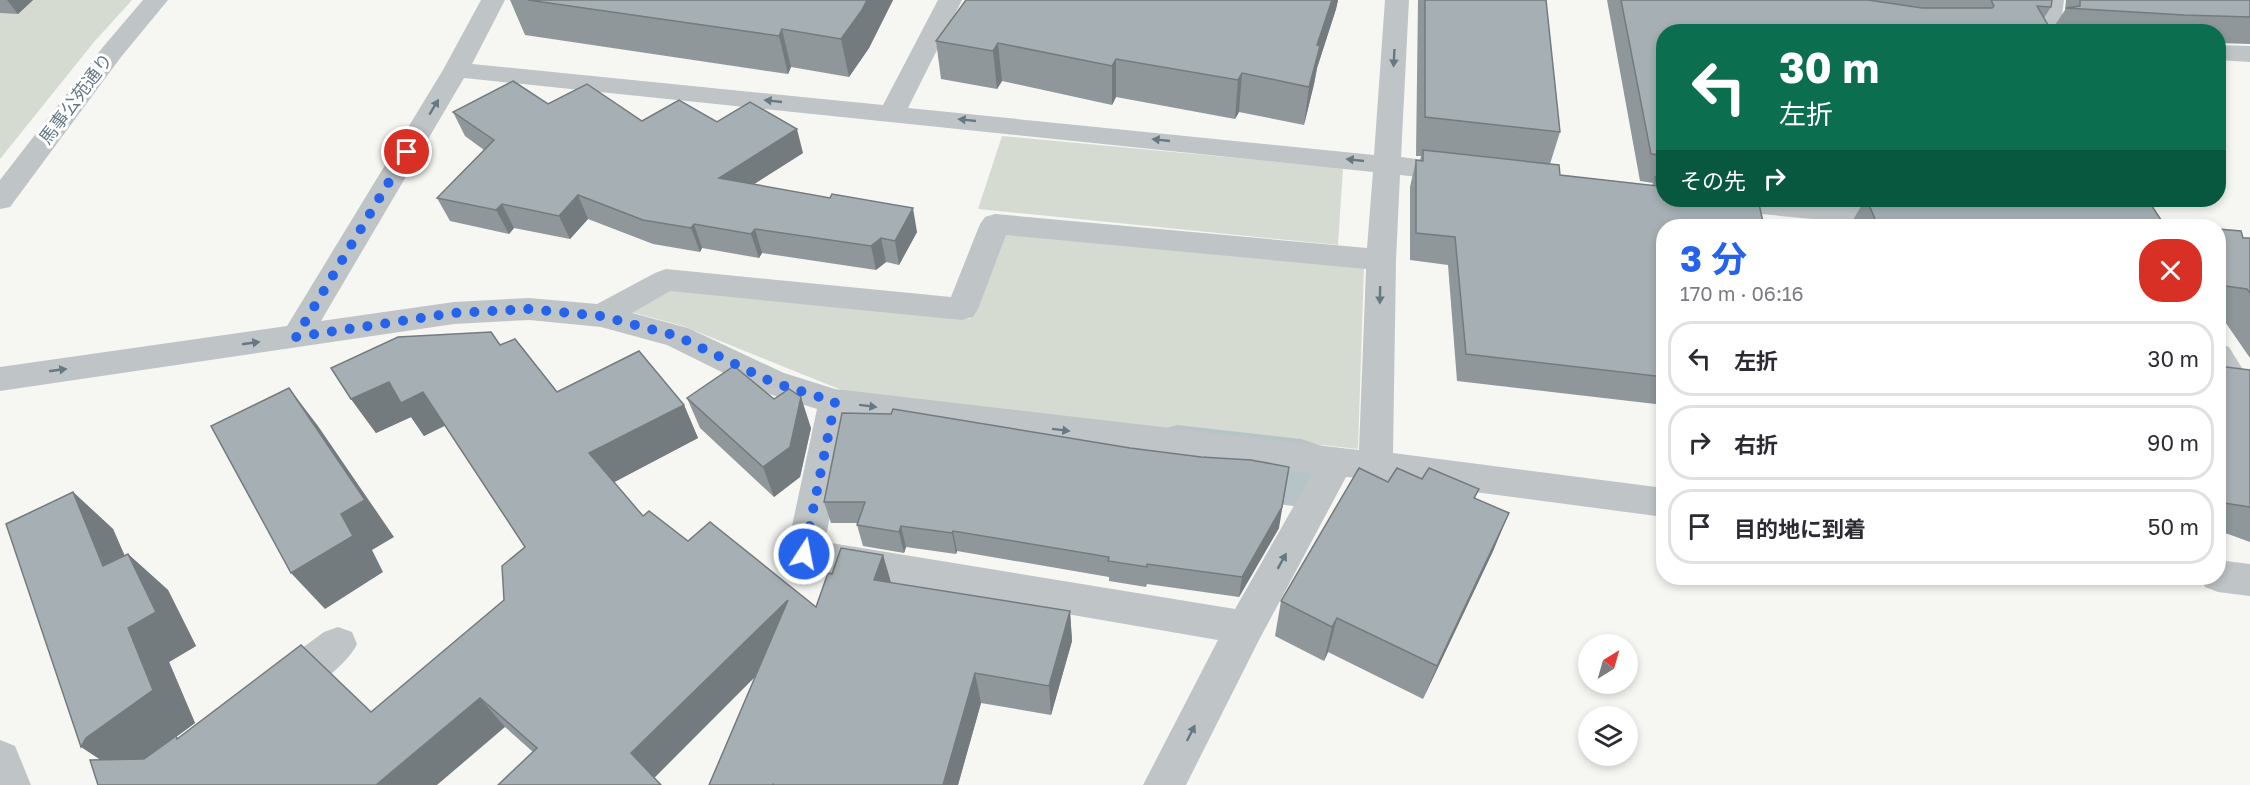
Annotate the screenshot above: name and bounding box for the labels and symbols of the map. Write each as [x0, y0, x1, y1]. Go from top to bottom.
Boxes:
street label: 馬事公苑通り [34, 49, 116, 148]
one-way arrow [1389, 49, 1398, 68]
one-way arrow [763, 96, 782, 106]
one-way arrow [429, 98, 439, 115]
one-way arrow [957, 116, 976, 125]
pin [381, 126, 432, 177]
one-way arrow [1151, 135, 1170, 145]
one-way arrow [1345, 155, 1364, 165]
one-way arrow [1375, 285, 1385, 304]
one-way arrow [242, 339, 261, 348]
one-way arrow [49, 366, 68, 375]
one-way arrow [858, 402, 877, 411]
one-way arrow [1052, 425, 1071, 434]
position arrow [772, 522, 836, 586]
one-way arrow [1277, 552, 1287, 569]
north arrow [1578, 634, 1638, 694]
one-way arrow [1186, 724, 1196, 741]

